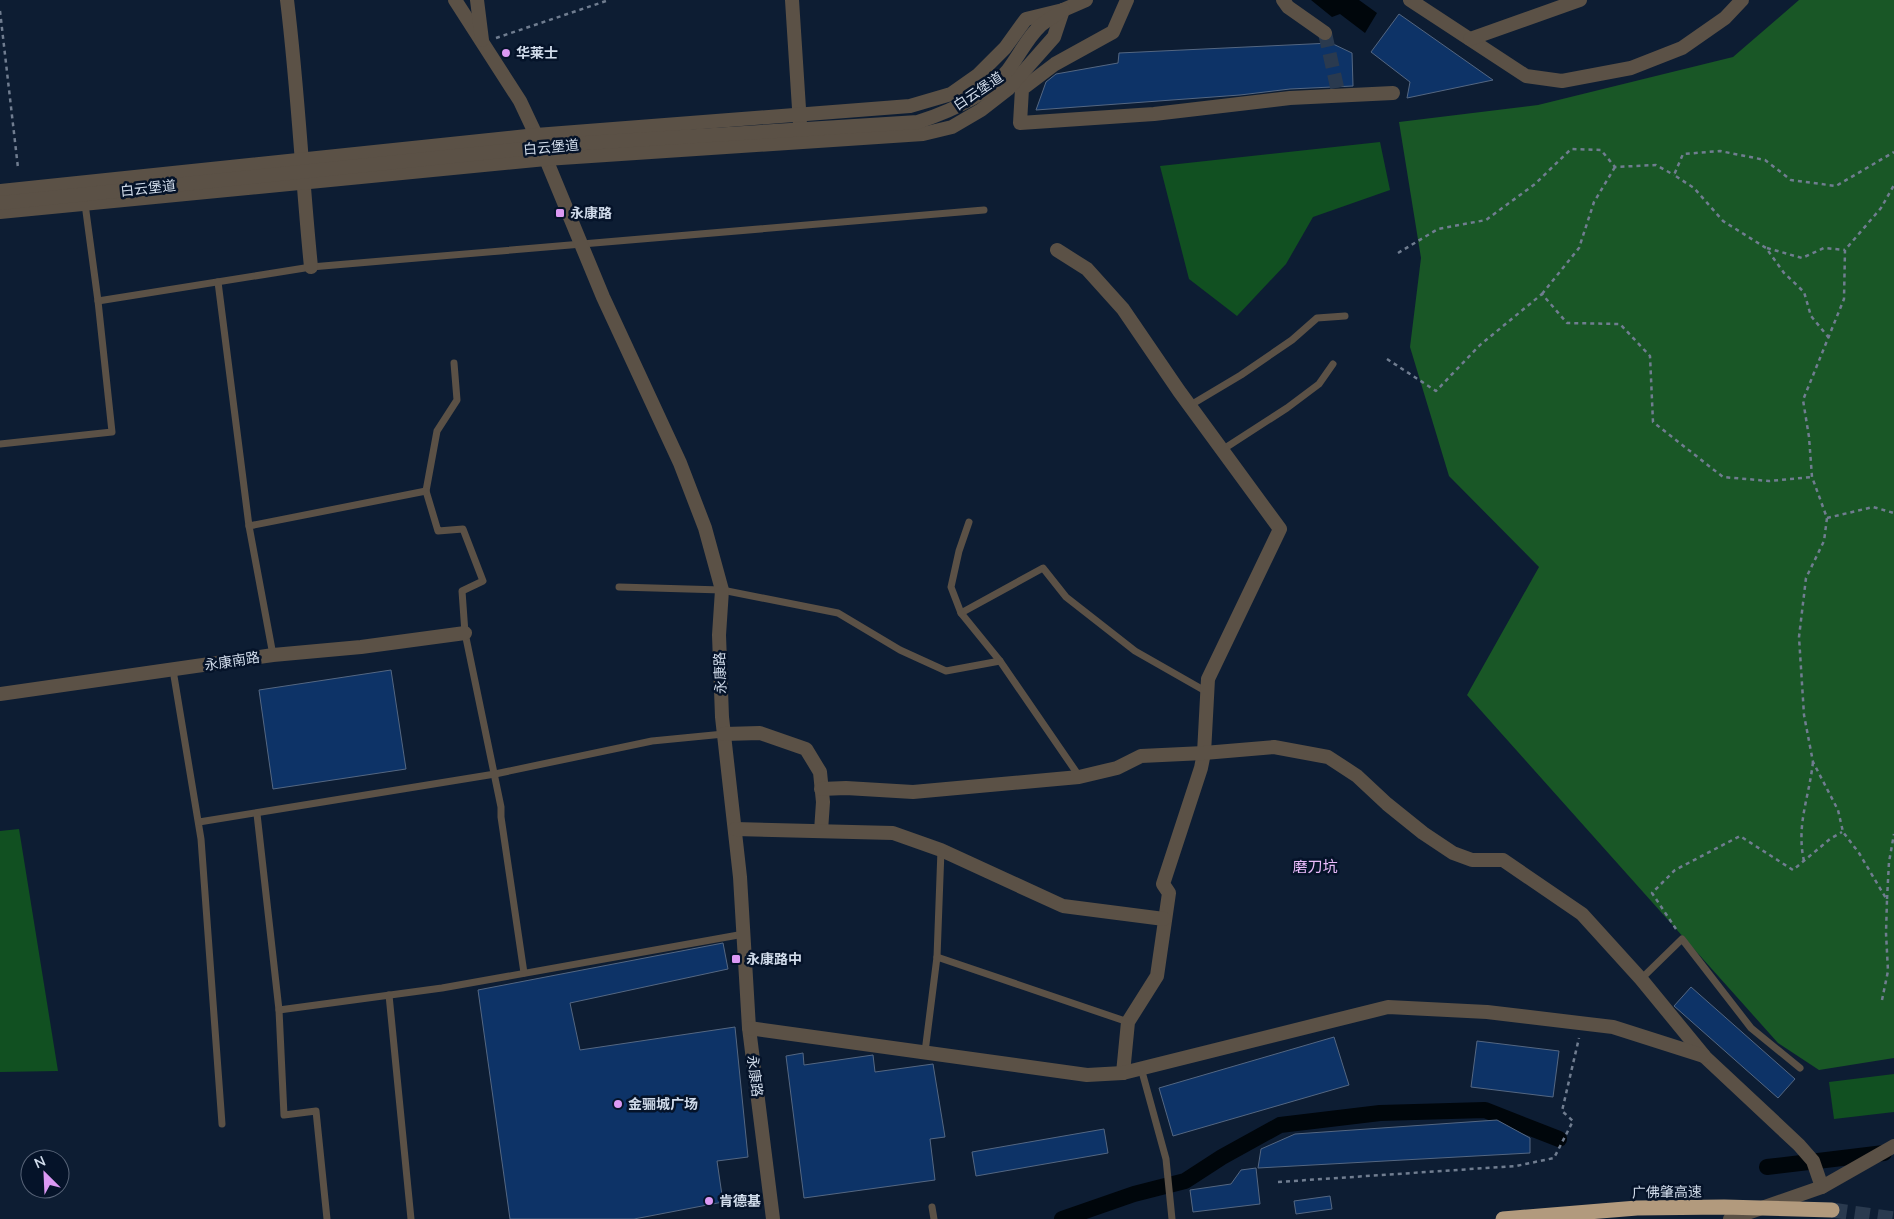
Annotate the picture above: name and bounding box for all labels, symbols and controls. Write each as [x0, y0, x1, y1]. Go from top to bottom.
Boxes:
place label: 华莱士 [516, 44, 558, 62]
marker: 华莱士 [500, 47, 512, 59]
street label: 白云堡道 [950, 68, 1006, 114]
street label: 白云堡道 [522, 136, 580, 158]
street label: 白云堡道 [119, 176, 177, 200]
place label: 永康路 [570, 204, 612, 222]
marker: 永康路 [554, 207, 566, 219]
street label: 永康南路 [203, 648, 261, 674]
street label: 永康路 [710, 652, 730, 694]
district label: 磨刀坑 [1292, 857, 1338, 876]
place label: 永康路中 [746, 950, 802, 968]
marker: 永康路中 [730, 953, 742, 965]
street label: 永康路 [744, 1054, 766, 1098]
place label: 金骊城广场 [628, 1095, 698, 1113]
marker: 金骊城广场 [612, 1098, 624, 1110]
north arrow [20, 1149, 70, 1199]
text: N [31, 1152, 48, 1172]
street label: 广佛肇高速 [1632, 1182, 1702, 1202]
place label: 肯德基 [719, 1192, 761, 1210]
marker: 肯德基 [703, 1195, 715, 1207]

